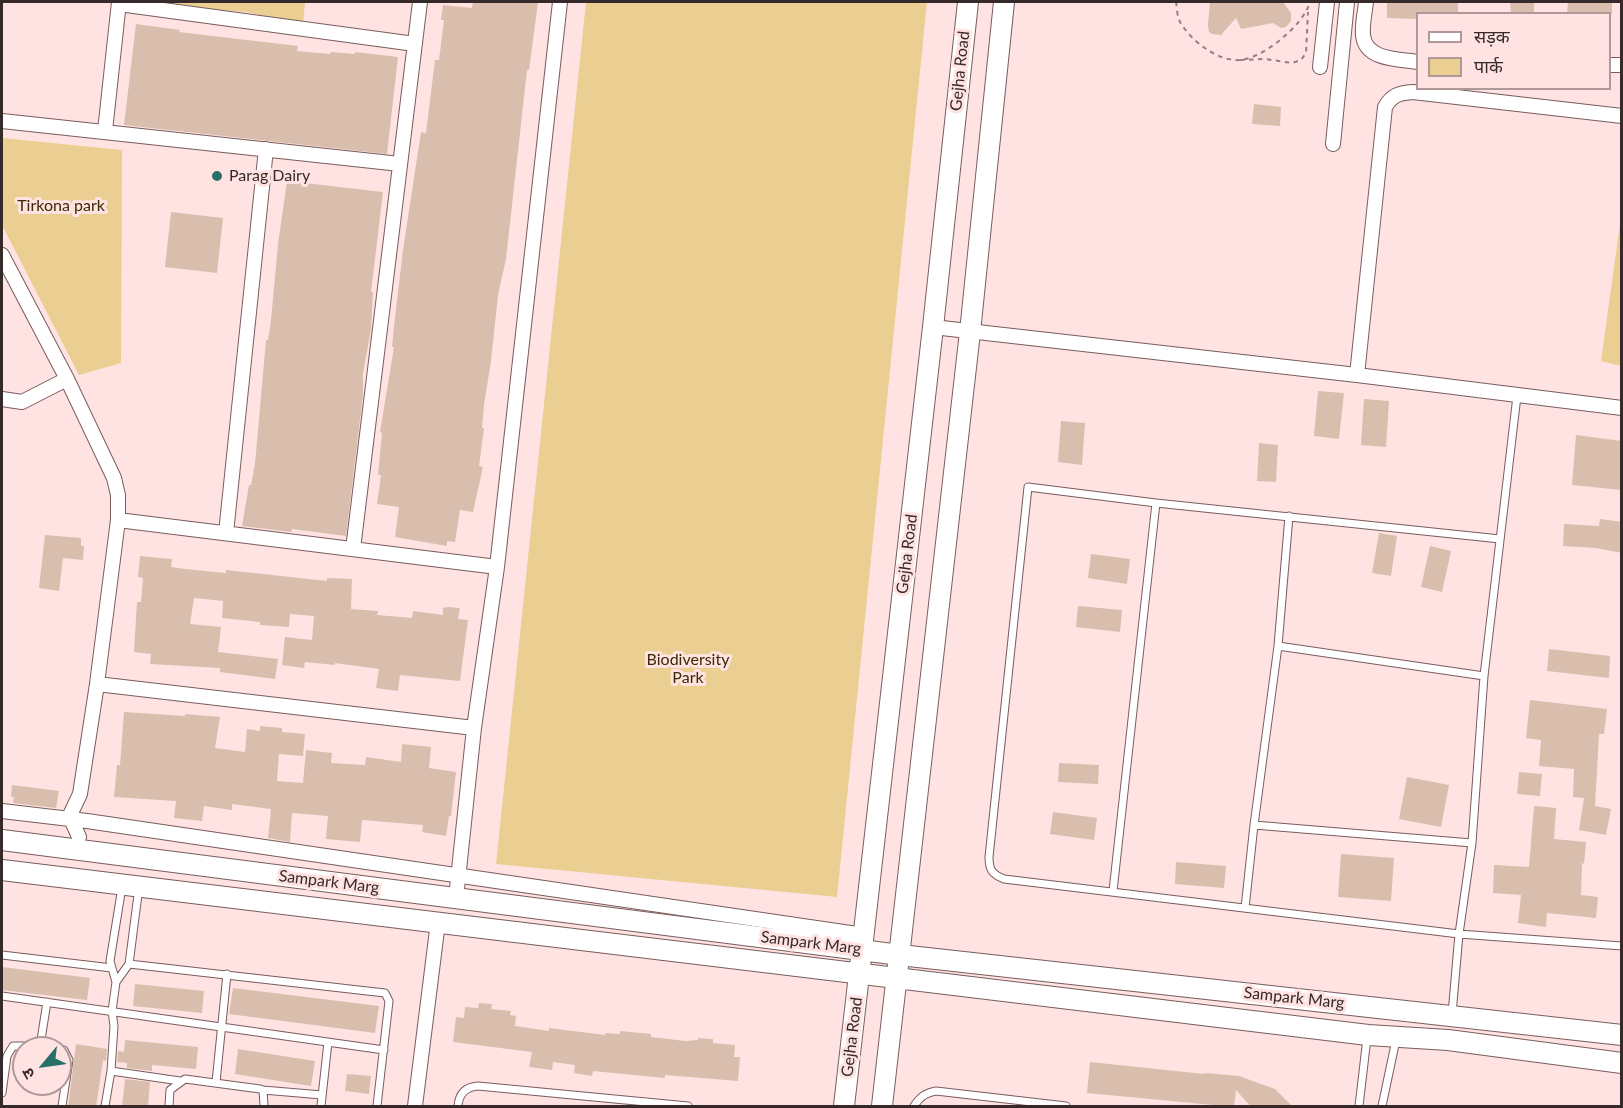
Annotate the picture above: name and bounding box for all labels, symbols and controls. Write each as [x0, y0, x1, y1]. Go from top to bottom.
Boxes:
legend [1416, 12, 1611, 90]
text: सड़क [1474, 25, 1510, 47]
street label: Gejha Road [946, 30, 974, 112]
text: पार्क [1474, 55, 1503, 77]
place label: Parag Dairy [229, 166, 310, 186]
marker: Parag Dairy [210, 169, 224, 183]
park label: Tirkona park [17, 196, 105, 216]
street label: Gejha Road [893, 513, 921, 595]
park label: Biodiversity Park [647, 650, 729, 688]
street label: Sampark Marg [278, 866, 380, 898]
street label: Sampark Marg [760, 927, 862, 959]
street label: Sampark Marg [1243, 983, 1345, 1013]
street label: Gejha Road [838, 996, 866, 1078]
north arrow [12, 1036, 72, 1096]
text: उ [17, 1065, 38, 1083]

